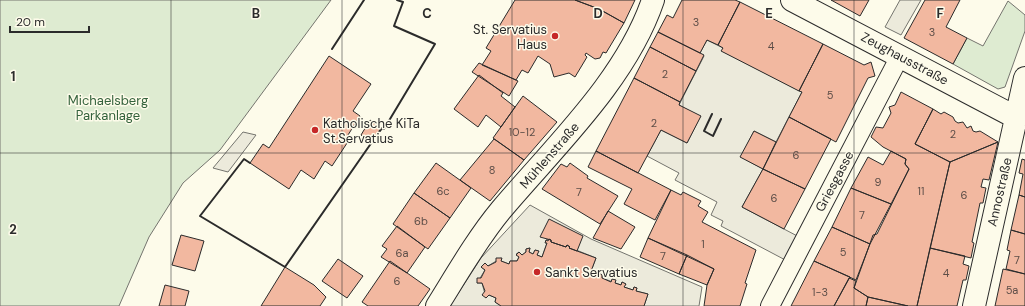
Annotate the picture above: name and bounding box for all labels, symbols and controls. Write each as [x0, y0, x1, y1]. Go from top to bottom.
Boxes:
text: B [252, 5, 260, 22]
text: C [422, 5, 432, 22]
text: D [593, 5, 603, 22]
text: E [765, 5, 773, 22]
text: F [936, 5, 944, 22]
scale bar [10, 8, 89, 34]
text: 20 m [16, 14, 45, 30]
house number: 3 [693, 15, 699, 29]
place label: St. Servatius Haus [473, 21, 547, 53]
house number: 3 [929, 25, 935, 39]
street label: Zeughausstraße [858, 28, 951, 89]
marker: St. Servatius Haus [550, 31, 560, 41]
house number: 4 [768, 39, 775, 53]
house number: 2 [662, 67, 668, 81]
text: 1 [11, 68, 15, 85]
house number: 5 [827, 88, 834, 102]
park label: Michaelsberg Parkanlage [68, 92, 148, 124]
place label: Katholische KiTa St.Servatius [323, 115, 420, 147]
house number: 2 [651, 116, 657, 130]
street label: Mühlenstraße [516, 119, 583, 192]
marker: Katholische KiTa St.Servatius [310, 125, 320, 135]
house number: 10-12 [509, 125, 535, 139]
house number: 2 [950, 127, 956, 141]
house number: 6 [793, 148, 800, 162]
street label: Griesgasse [811, 148, 858, 215]
street label: Annostraße [983, 156, 1016, 228]
house number: 8 [489, 163, 495, 177]
house number: 9 [875, 175, 882, 189]
house number: 6c [436, 184, 450, 198]
house number: 11 [918, 184, 924, 198]
house number: 7 [576, 185, 582, 199]
house number: 6 [961, 188, 968, 202]
house number: 6 [771, 191, 778, 205]
house number: 7 [859, 208, 865, 222]
house number: 6b [414, 214, 428, 228]
text: 2 [9, 221, 17, 238]
house number: 1 [701, 237, 705, 251]
house number: 5 [840, 245, 847, 259]
house number: 6a [396, 246, 408, 260]
house number: 7 [660, 249, 666, 263]
house number: 7 [1014, 253, 1020, 267]
place label: Sankt Servatius [545, 264, 638, 281]
house number: 4 [943, 266, 950, 280]
marker: Sankt Servatius [532, 267, 542, 277]
house number: 6 [394, 274, 401, 288]
house number: 5a [1006, 283, 1018, 297]
house number: 1-3 [812, 285, 828, 299]

